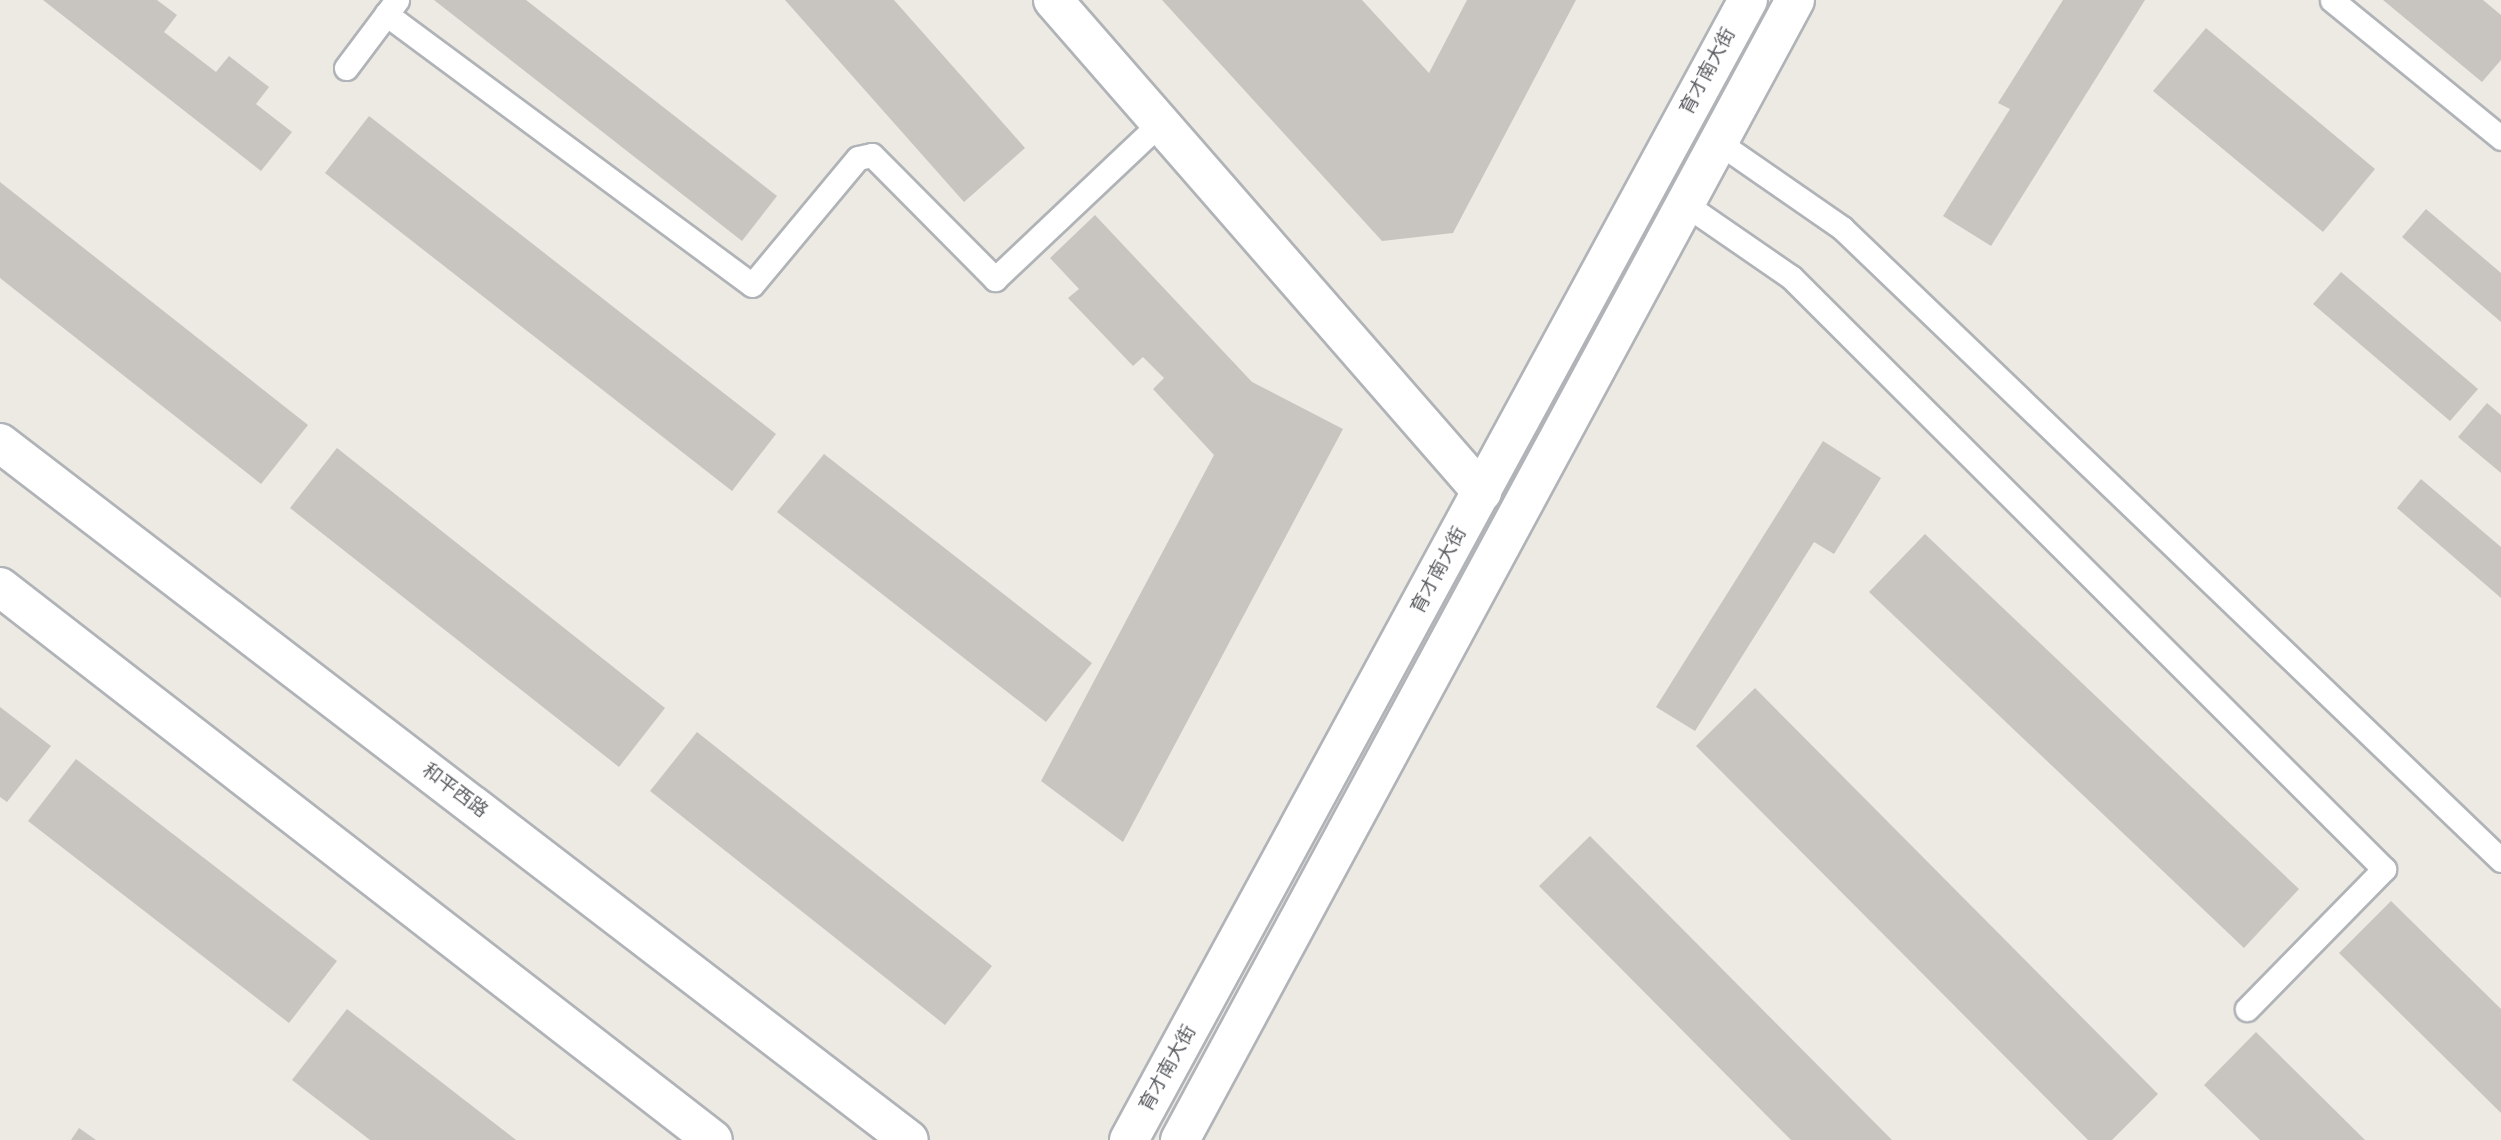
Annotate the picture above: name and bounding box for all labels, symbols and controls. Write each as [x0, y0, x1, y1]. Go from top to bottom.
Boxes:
street label: 育才南大街 [1677, 25, 1741, 119]
street label: 育才南大街 [1408, 524, 1472, 618]
street label: 和平西路 [417, 760, 491, 824]
street label: 育才南大街 [1136, 1022, 1202, 1116]

